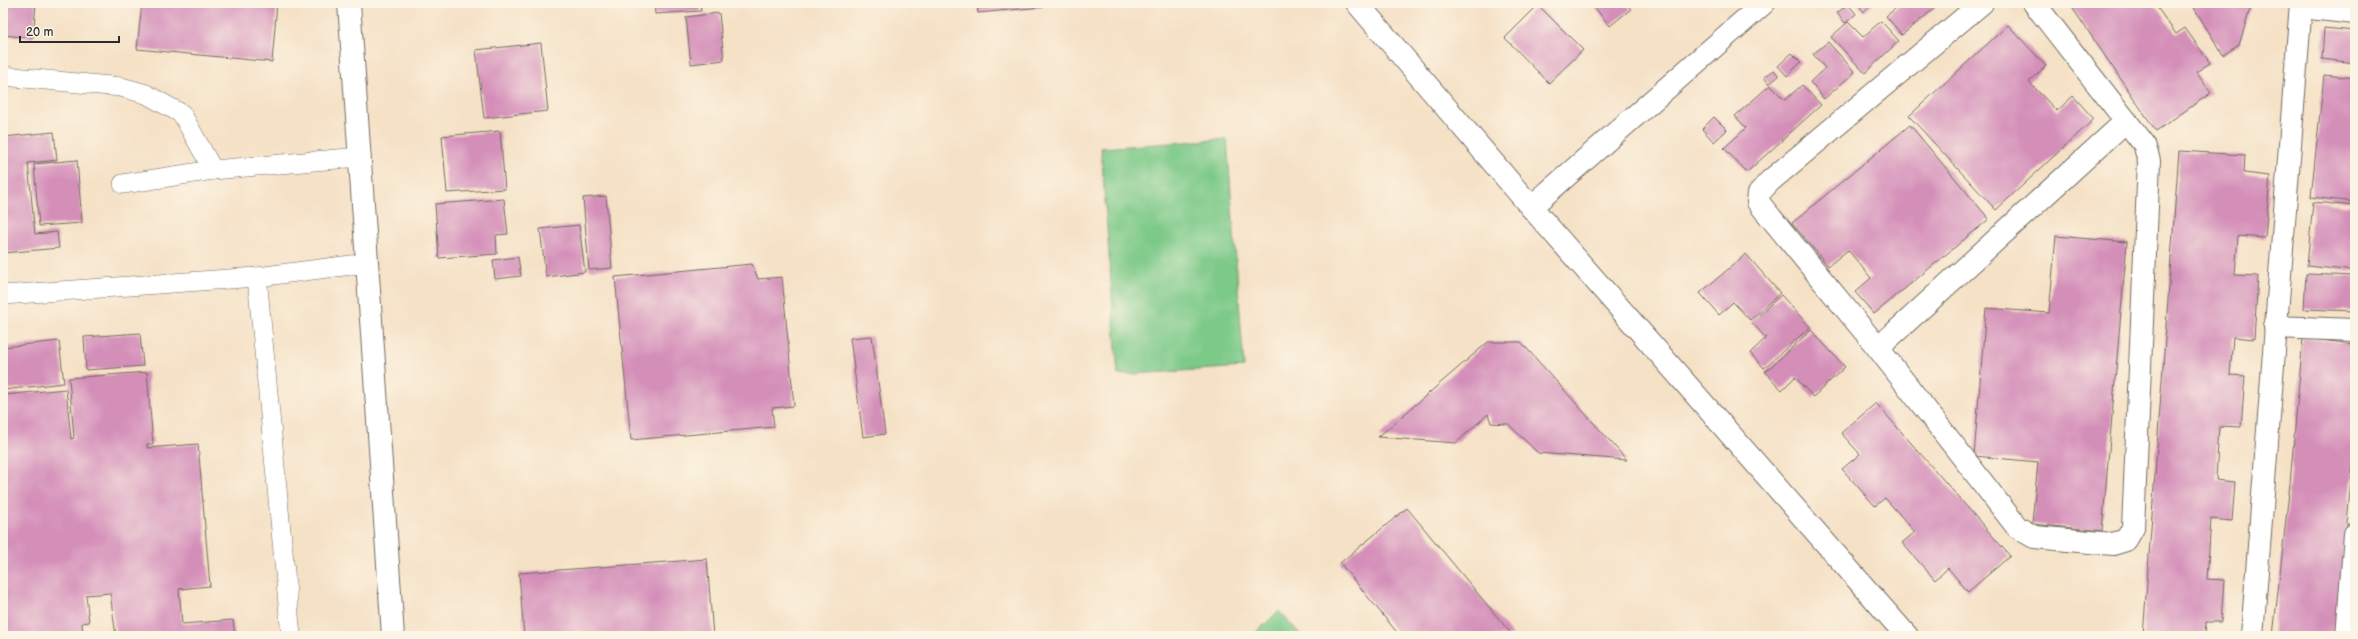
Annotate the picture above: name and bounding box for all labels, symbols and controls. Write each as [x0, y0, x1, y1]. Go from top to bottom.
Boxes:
scale bar [20, 18, 119, 44]
text: 20 m [26, 25, 53, 40]

